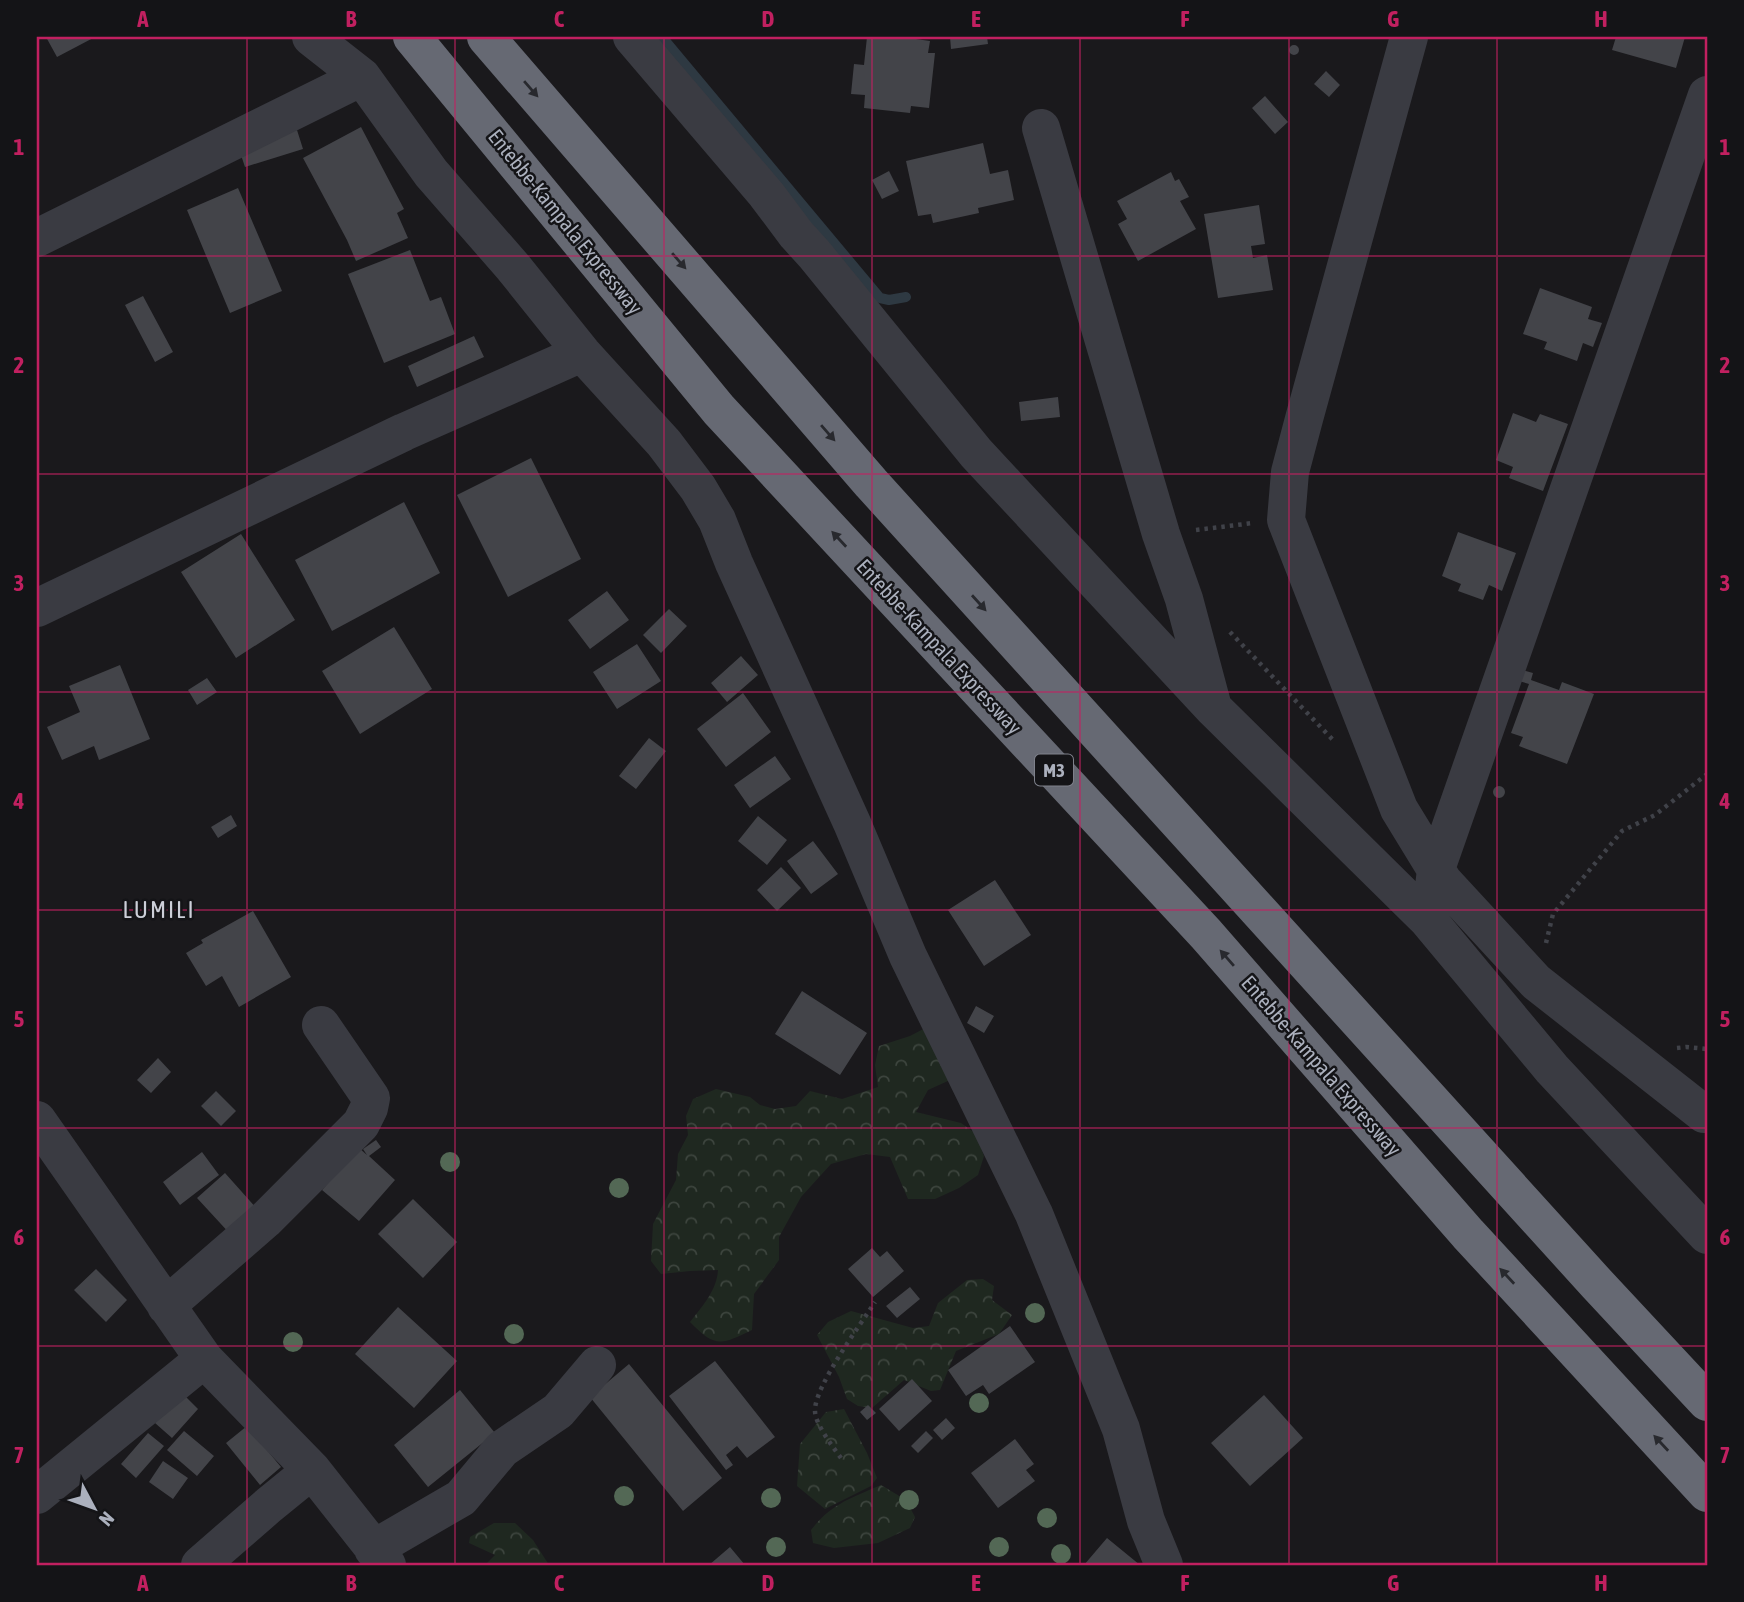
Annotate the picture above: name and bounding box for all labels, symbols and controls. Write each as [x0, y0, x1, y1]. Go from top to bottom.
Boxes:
text: A [136, 6, 149, 32]
text: B [346, 6, 357, 32]
text: C [554, 6, 565, 32]
text: D [762, 6, 775, 32]
text: E [971, 6, 981, 32]
text: F [1180, 6, 1190, 32]
text: G [1387, 6, 1399, 32]
text: H [1594, 6, 1608, 32]
one-way arrow [523, 80, 538, 97]
street label: Entebbe-Kampala Expressway [484, 124, 648, 319]
text: 1 [14, 134, 25, 160]
text: 1 [1720, 134, 1731, 160]
one-way arrow [671, 252, 687, 270]
text: 2 [14, 352, 24, 378]
text: 2 [1720, 352, 1730, 378]
one-way arrow [820, 424, 836, 442]
one-way arrow [831, 530, 847, 548]
street label: Entebbe-Kampala Expressway [852, 554, 1027, 739]
text: 3 [14, 570, 24, 596]
text: 3 [1720, 570, 1730, 596]
one-way arrow [971, 594, 987, 612]
road number: M3 [1035, 754, 1073, 786]
text: 4 [13, 788, 25, 814]
text: 4 [1719, 788, 1731, 814]
district label: LUMILI [122, 896, 196, 923]
one-way arrow [1220, 949, 1235, 966]
street label: Entebbe-Kampala Expressway [1237, 970, 1407, 1160]
text: 5 [14, 1006, 25, 1032]
text: 5 [1720, 1006, 1731, 1032]
text: 6 [14, 1224, 25, 1250]
text: 6 [1720, 1224, 1731, 1250]
one-way arrow [1499, 1268, 1515, 1285]
one-way arrow [1653, 1434, 1669, 1452]
text: 7 [14, 1442, 24, 1468]
text: 7 [1720, 1442, 1730, 1468]
north arrow [60, 1472, 130, 1542]
text: N [95, 1508, 119, 1531]
text: A [136, 1570, 149, 1596]
text: B [346, 1570, 357, 1596]
text: C [554, 1570, 565, 1596]
text: D [762, 1570, 775, 1596]
text: E [971, 1570, 981, 1596]
text: F [1180, 1570, 1190, 1596]
text: G [1387, 1570, 1399, 1596]
text: H [1594, 1570, 1608, 1596]

